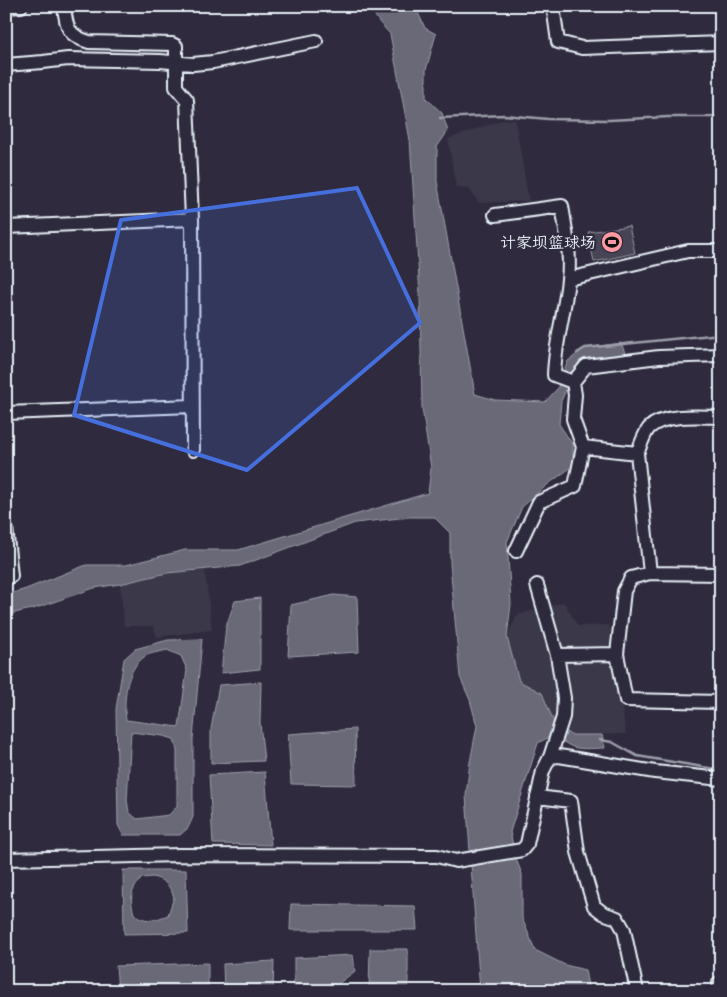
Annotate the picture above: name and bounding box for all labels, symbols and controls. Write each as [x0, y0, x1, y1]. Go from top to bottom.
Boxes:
sports icon: 计家坝篮球场 [600, 230, 624, 254]
place label: 计家坝篮球场 [500, 232, 596, 256]

